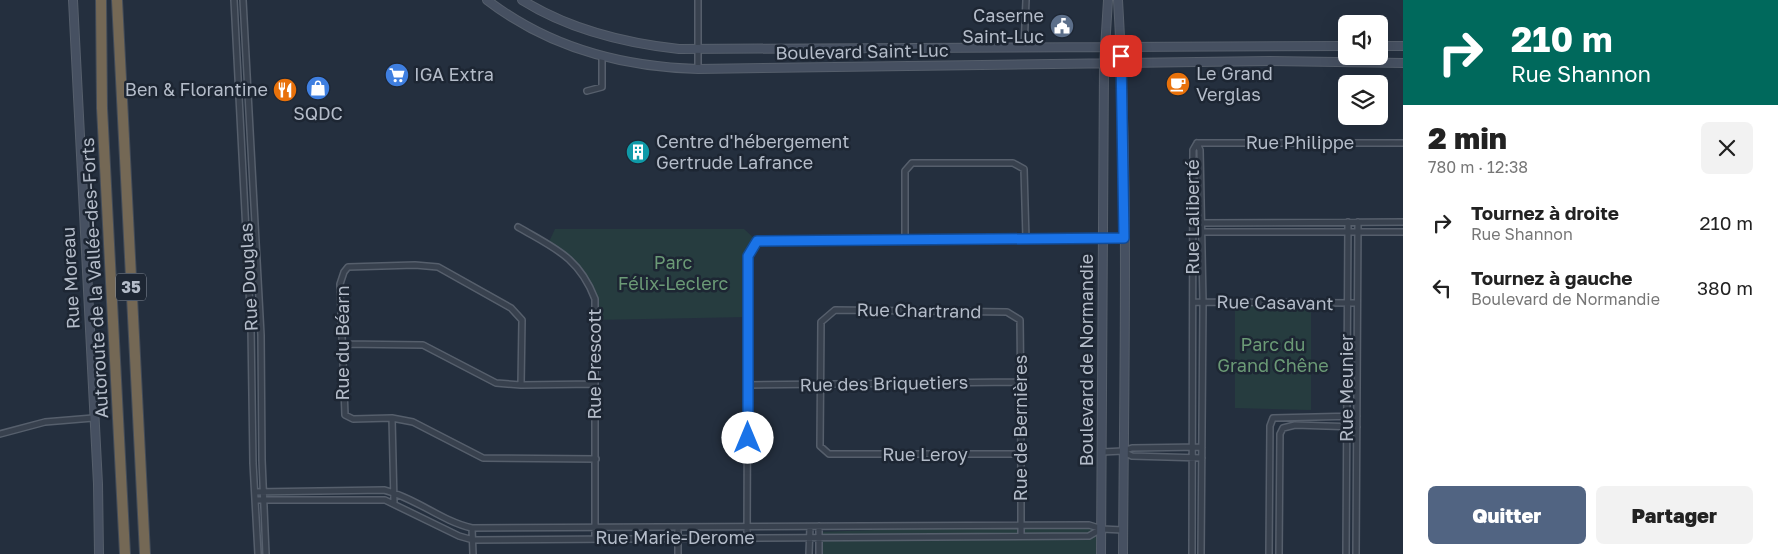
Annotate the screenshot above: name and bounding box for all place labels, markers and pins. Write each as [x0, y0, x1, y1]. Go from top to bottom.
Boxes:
place label: Caserne Saint-Luc [962, 4, 1044, 47]
public building icon: Caserne Saint-Luc [1049, 13, 1075, 39]
pin [1100, 35, 1142, 77]
supermarket icon: IGA Extra [384, 62, 410, 88]
place label: Le Grand Verglas [1196, 62, 1273, 105]
place label: IGA Extra [414, 63, 494, 85]
cafe icon: Le Grand Verglas [1165, 71, 1191, 97]
shop icon: SQDC [305, 75, 331, 101]
restaurant icon: Ben & Florantine [272, 77, 298, 103]
place label: Ben & Florantine [125, 78, 268, 100]
place label: SQDC [293, 102, 343, 124]
place label: Centre d'hébergement Gertrude Lafrance [656, 130, 849, 173]
building icon: Centre d'hébergement Gertrude Lafrance [625, 139, 651, 165]

